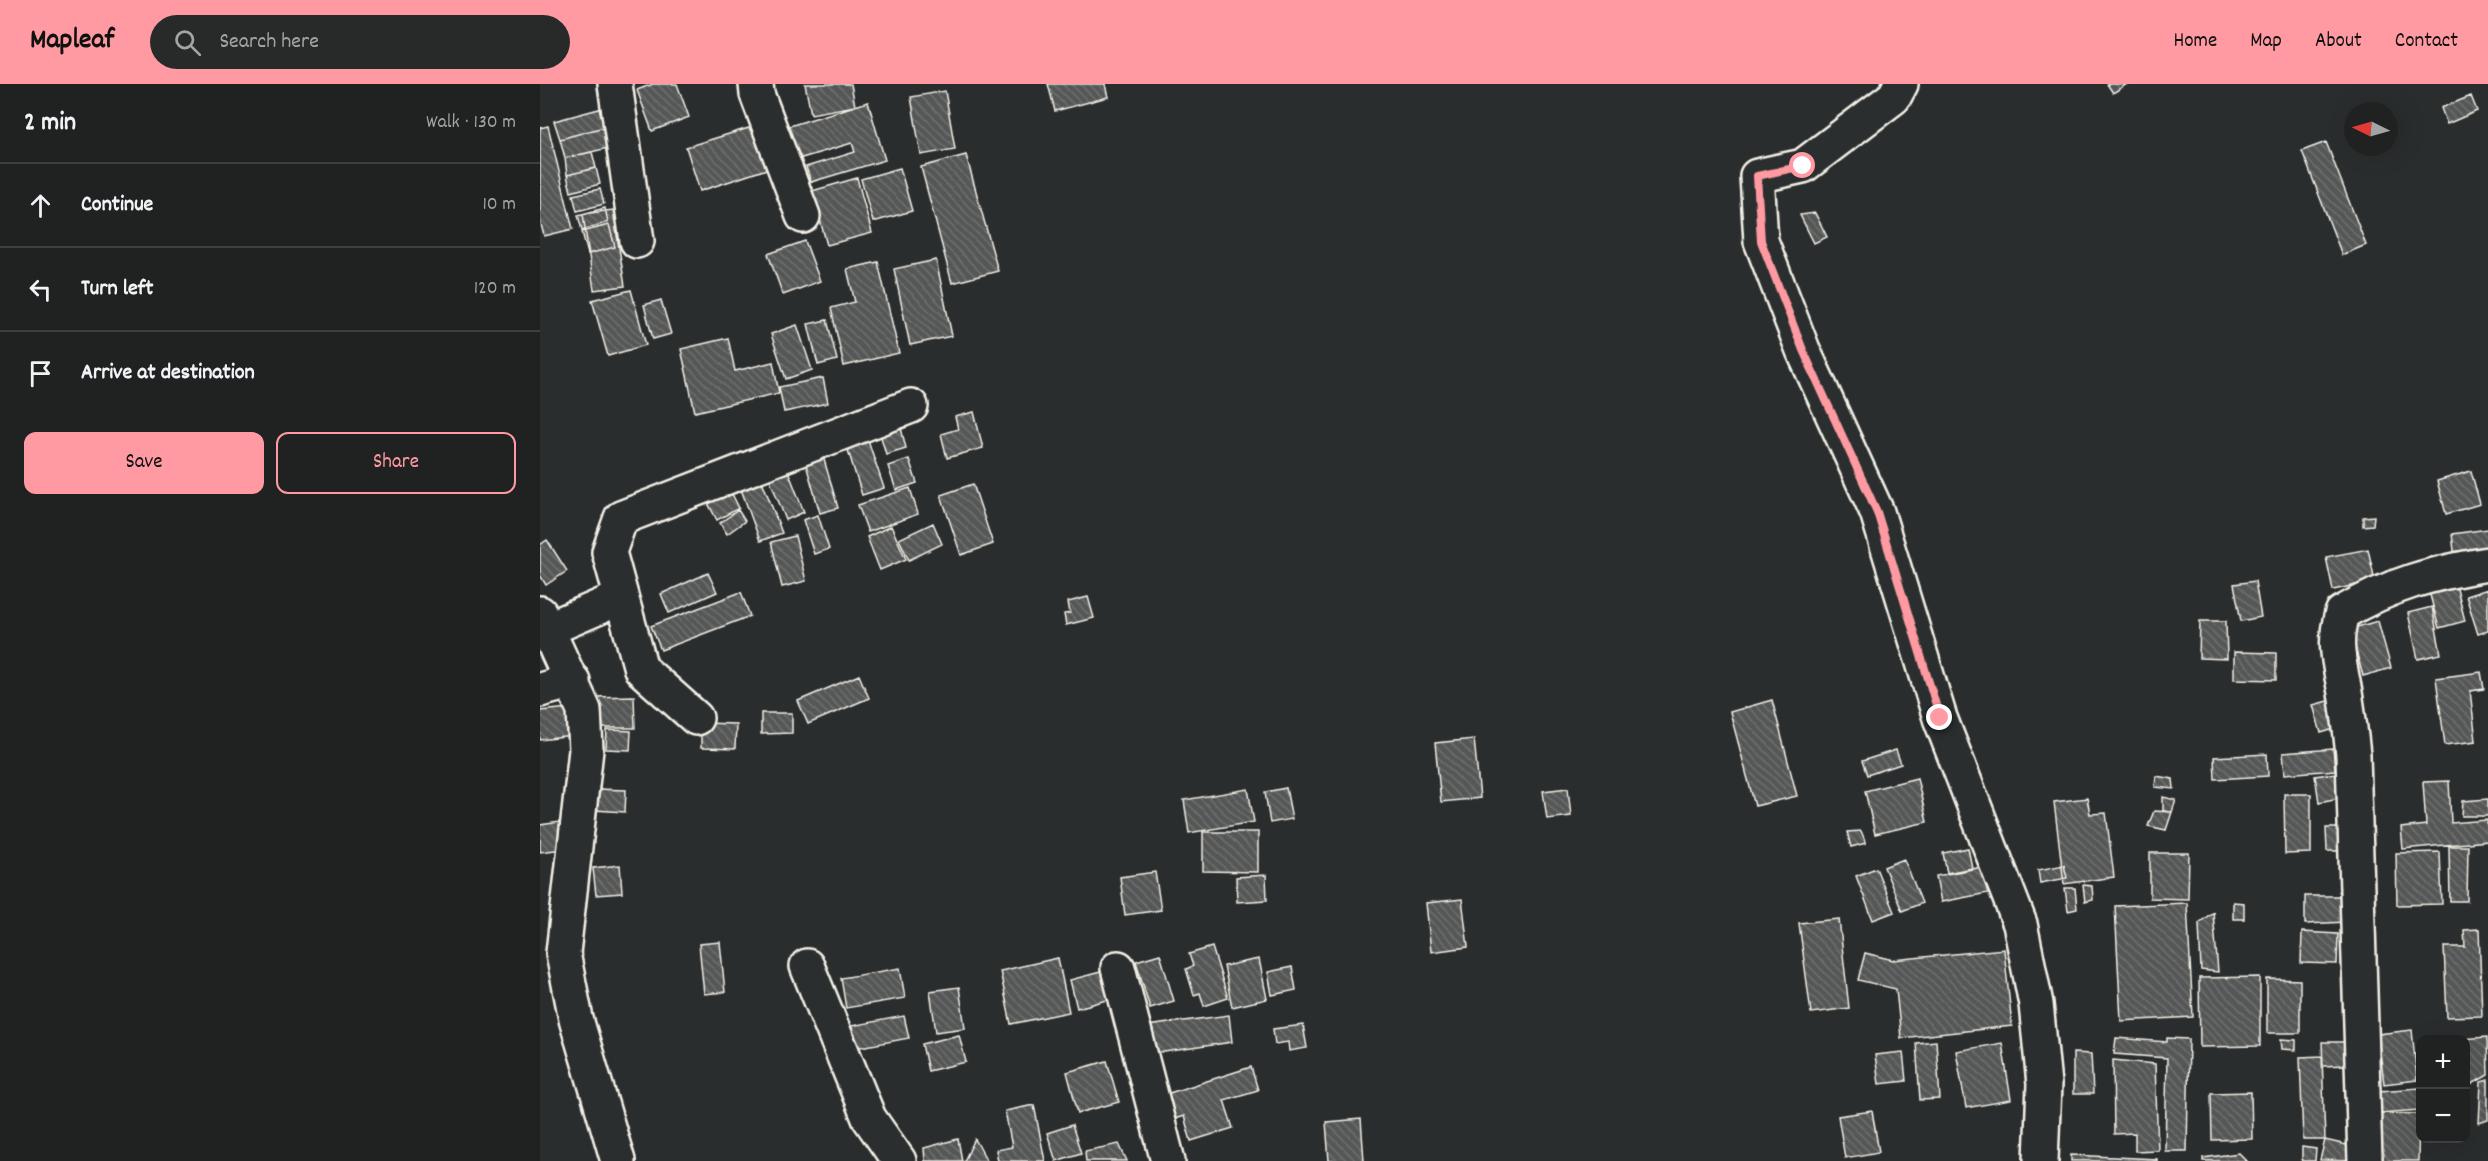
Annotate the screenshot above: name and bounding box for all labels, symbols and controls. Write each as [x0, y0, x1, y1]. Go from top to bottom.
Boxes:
search box [150, 15, 570, 69]
text: Mapleaf [30, 22, 114, 62]
icon: search [171, 26, 204, 59]
text: Search here [219, 27, 319, 58]
text: Home [2173, 27, 2217, 57]
text: Map [2250, 27, 2282, 57]
text: About [2315, 27, 2362, 57]
text: Contact [2395, 27, 2458, 57]
north arrow [2344, 102, 2398, 156]
text: 2 min [24, 105, 76, 142]
text: Walk · 130 m [426, 109, 516, 137]
route start [1789, 152, 1815, 178]
icon: ahead [24, 189, 57, 222]
text: Continue [81, 190, 153, 221]
text: 10 m [482, 191, 516, 219]
icon: left [24, 273, 57, 306]
text: Turn left [81, 274, 153, 305]
text: 120 m [474, 275, 516, 303]
icon: arrive [24, 357, 57, 390]
text: Arrive at destination [81, 358, 255, 389]
button: Save [24, 432, 264, 494]
button: Share [276, 432, 516, 494]
route end [1926, 704, 1952, 730]
map controls [2416, 1035, 2470, 1143]
button: + [2416, 1035, 2470, 1089]
button: − [2416, 1089, 2470, 1143]

